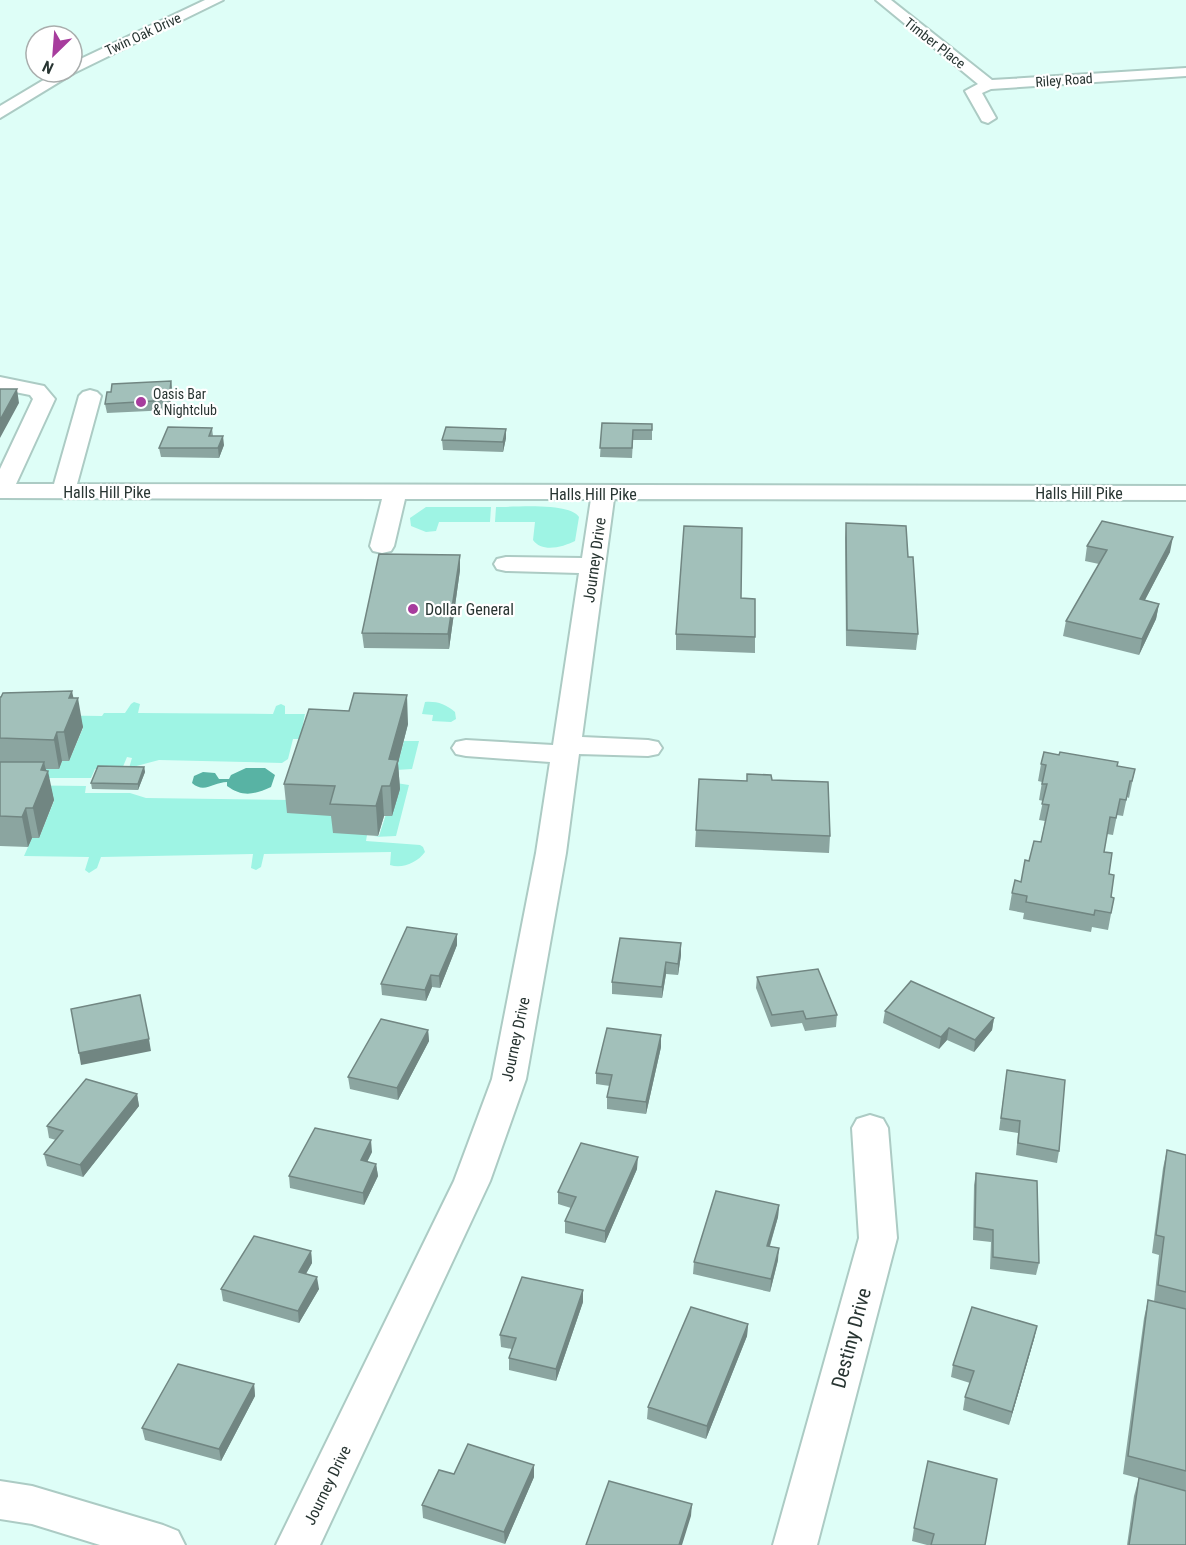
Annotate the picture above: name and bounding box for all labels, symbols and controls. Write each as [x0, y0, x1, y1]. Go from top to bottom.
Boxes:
street label: Twin Oak Drive [103, 9, 184, 59]
street label: Timber Place [901, 14, 969, 72]
north arrow [24, 24, 84, 84]
text: N [39, 56, 56, 78]
street label: Riley Road [1035, 70, 1093, 90]
place label: Oasis Bar & Nightclub [153, 386, 217, 418]
marker: Oasis Bar & Nightclub [134, 395, 148, 409]
street label: Halls Hill Pike [63, 483, 151, 502]
street label: Halls Hill Pike [1035, 484, 1123, 503]
street label: Halls Hill Pike [549, 485, 637, 504]
street label: Journey Drive [579, 516, 610, 604]
place label: Dollar General [425, 600, 514, 619]
marker: Dollar General [406, 602, 420, 616]
street label: Journey Drive [497, 995, 534, 1083]
street label: Destiny Drive [826, 1285, 876, 1391]
street label: Journey Drive [300, 1443, 355, 1528]

